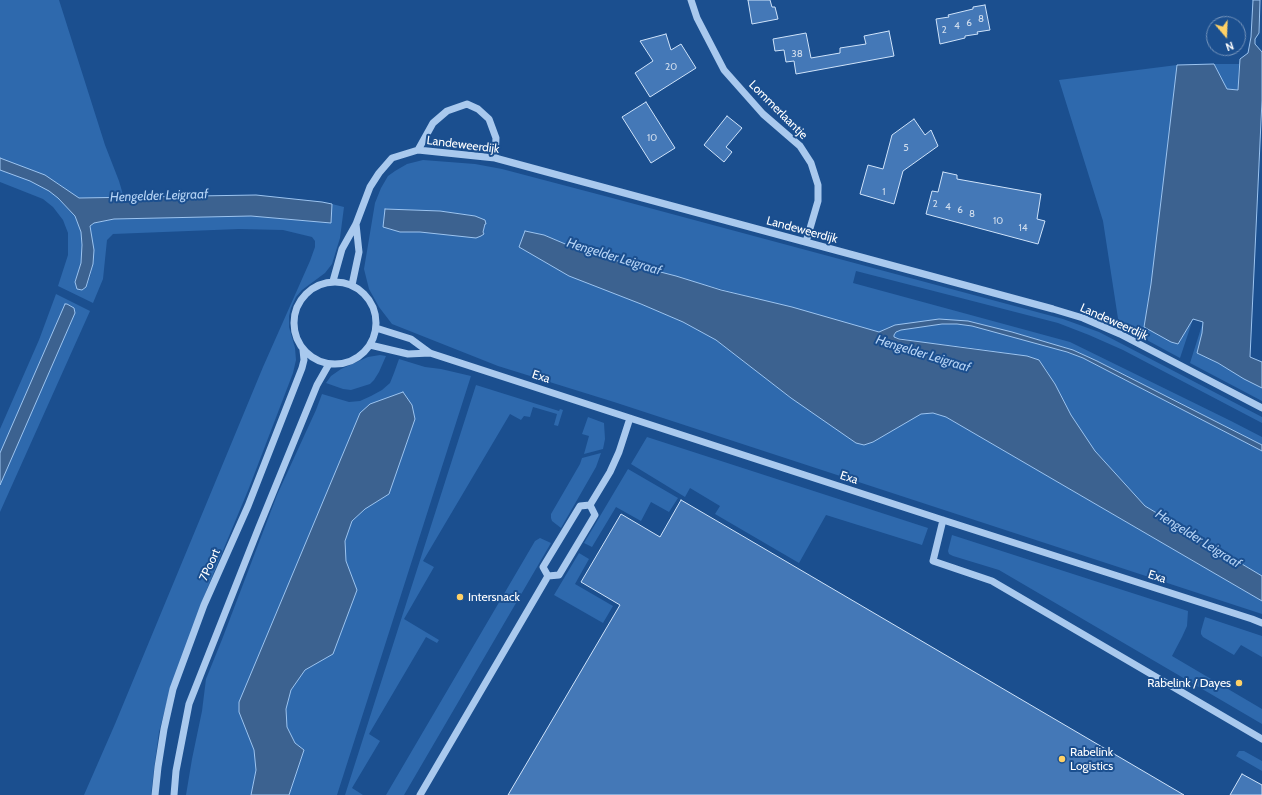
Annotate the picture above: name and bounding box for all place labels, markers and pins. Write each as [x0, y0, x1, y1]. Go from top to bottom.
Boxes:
place label: Intersnack [468, 590, 520, 604]
marker: Intersnack [455, 592, 465, 602]
place label: Rabelink / Dayes [1147, 676, 1231, 690]
marker: Rabelink / Dayes [1234, 678, 1244, 688]
place label: Rabelink Logistics [1070, 745, 1113, 773]
marker: Rabelink Logistics [1057, 754, 1067, 764]

